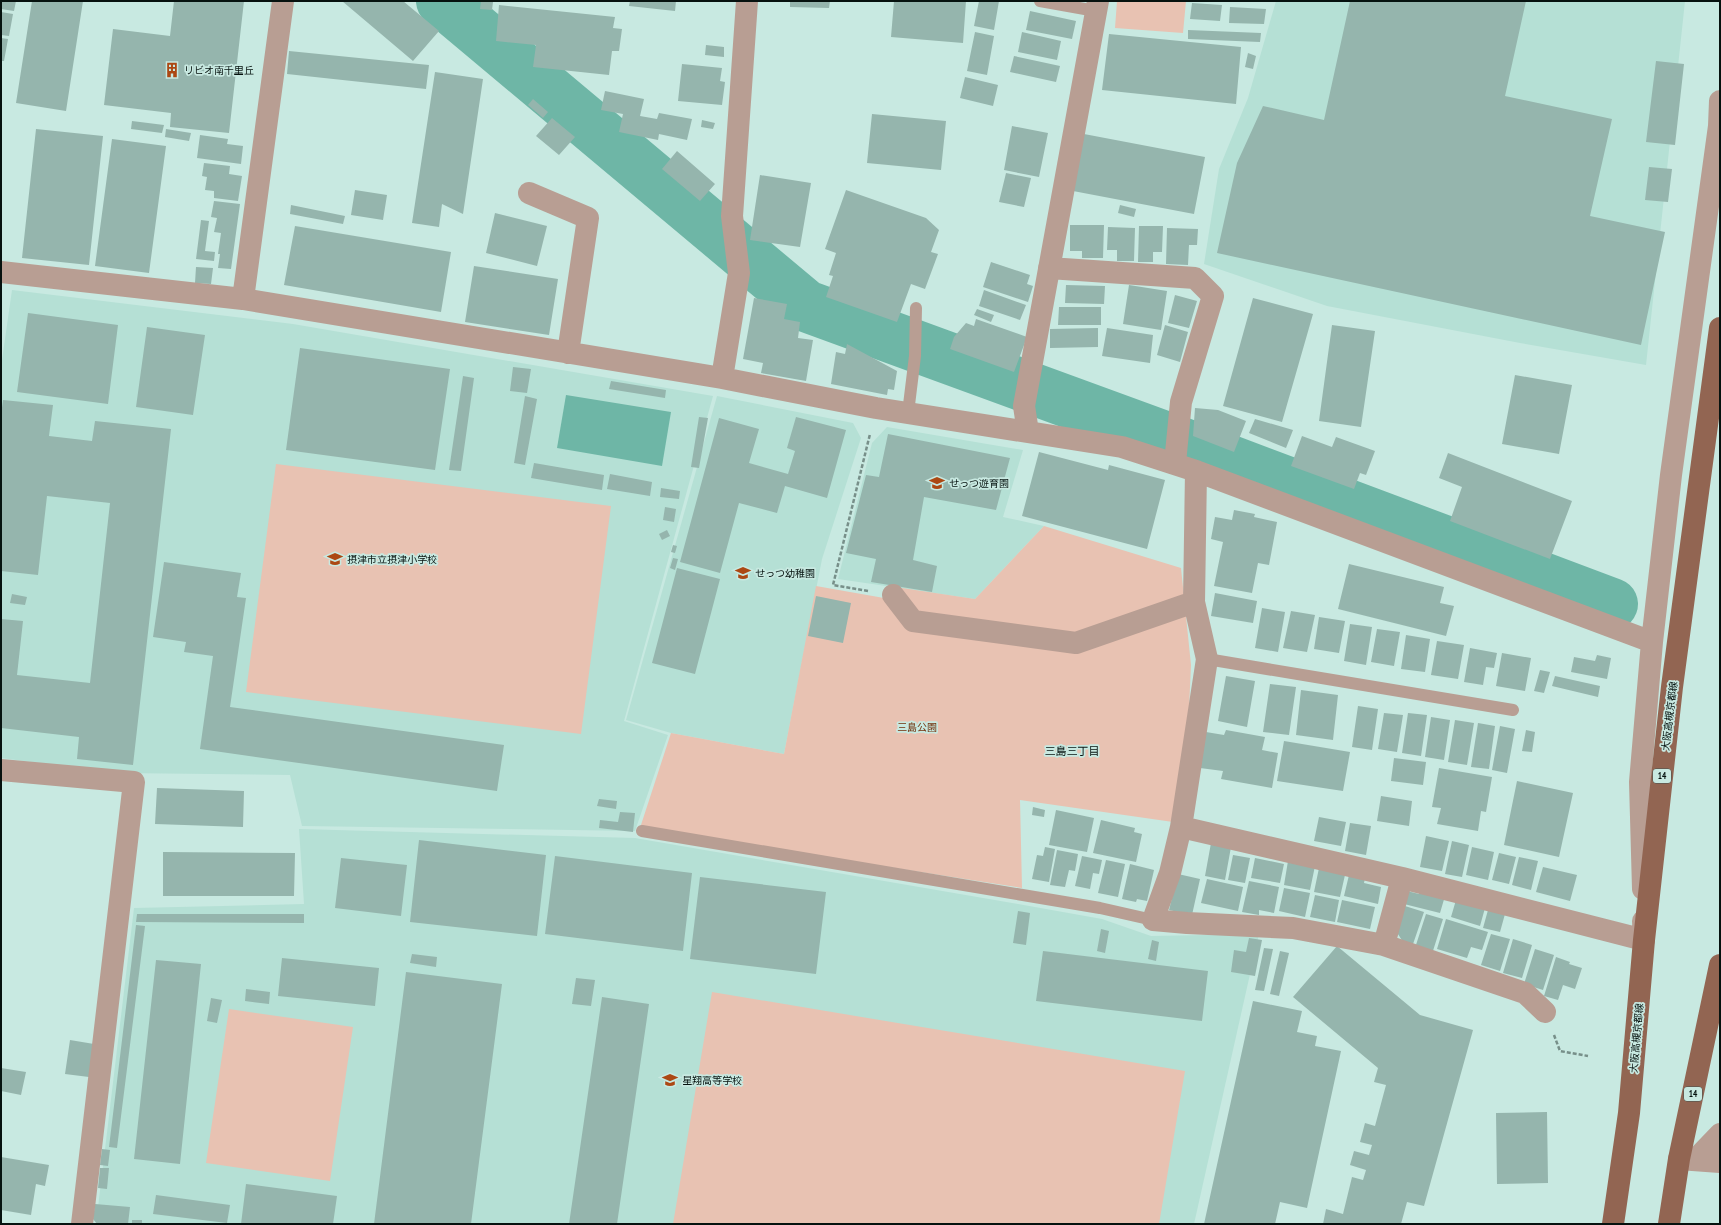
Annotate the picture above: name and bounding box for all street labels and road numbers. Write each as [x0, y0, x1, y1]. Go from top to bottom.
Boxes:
street label: 大阪高槻京都線 [1659, 681, 1680, 752]
road number: 14 [1653, 769, 1671, 783]
street label: 大阪高槻京都線 [1627, 1003, 1646, 1073]
road number: 14 [1684, 1087, 1702, 1101]

